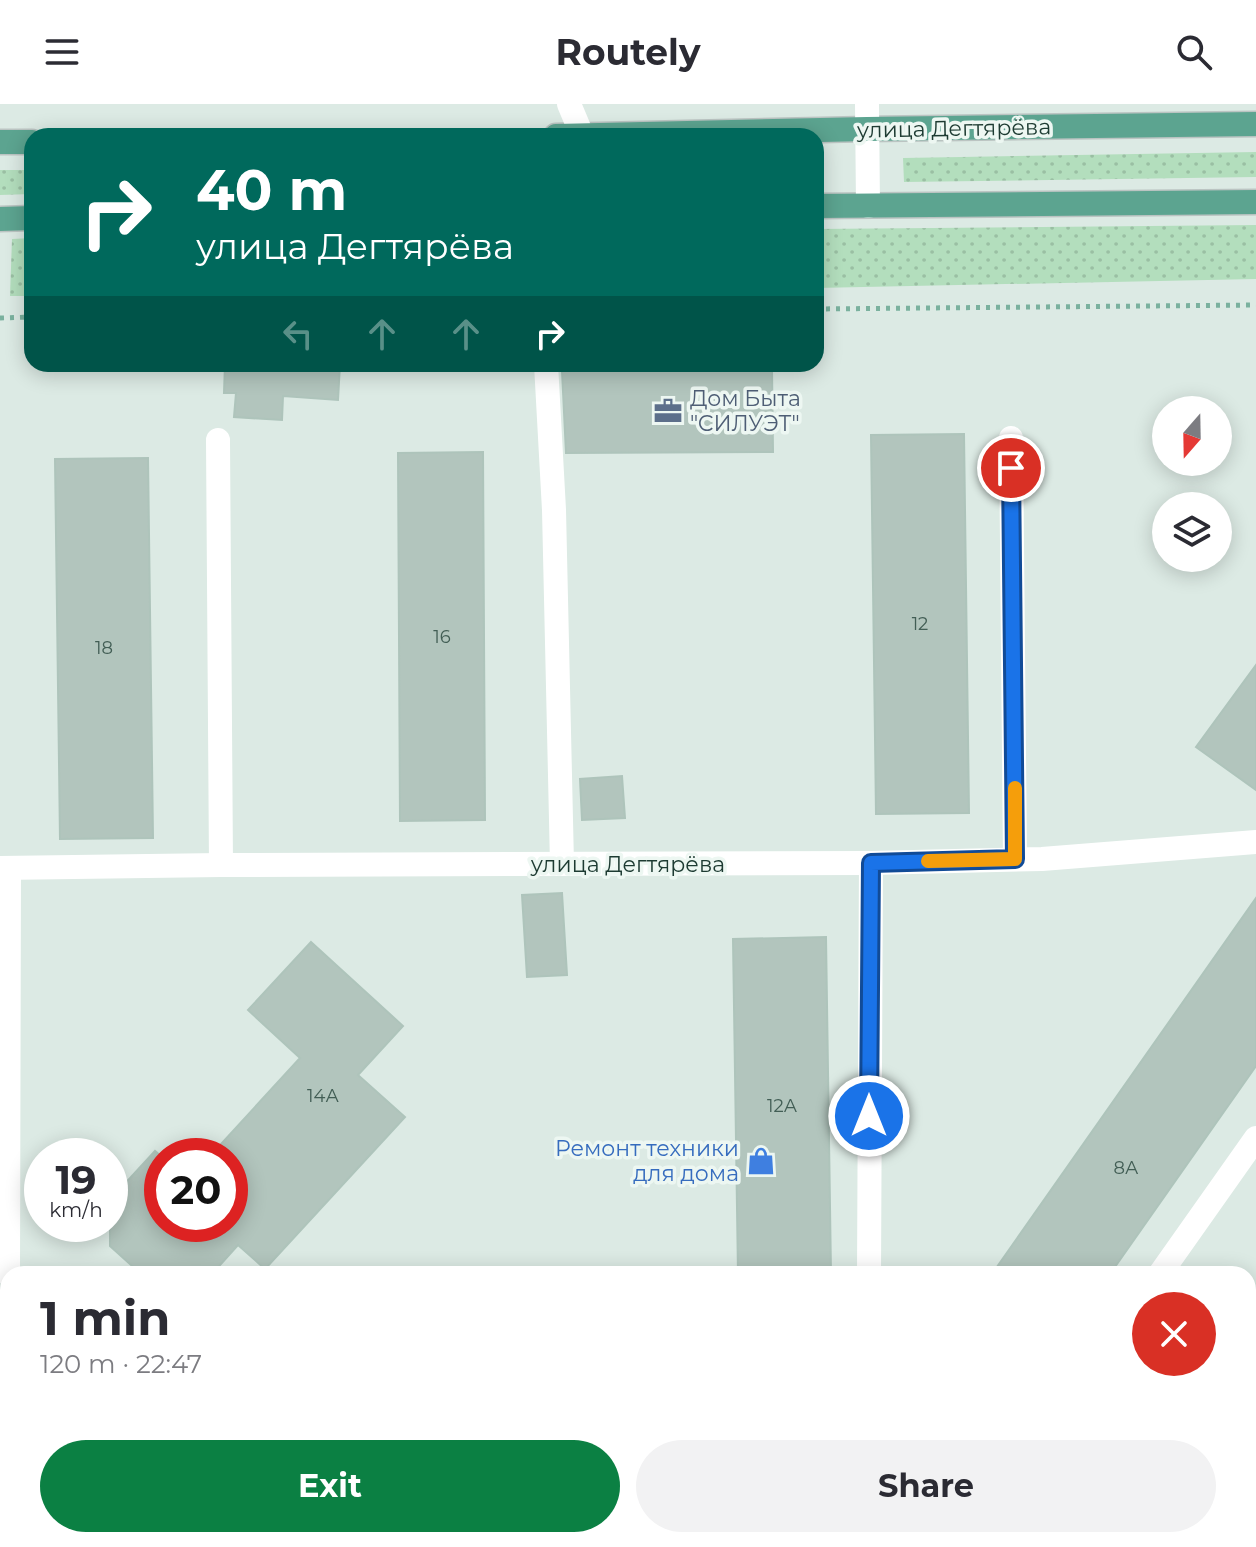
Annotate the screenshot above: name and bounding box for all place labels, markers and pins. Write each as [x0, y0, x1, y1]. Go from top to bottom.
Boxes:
place label: Дом Быта "СИЛУЭТ" [690, 385, 801, 437]
office icon: Дом Быта "СИЛУЭТ" [653, 396, 683, 426]
pin [977, 434, 1045, 502]
place label: Ремонт техники для дома [555, 1135, 739, 1187]
shop icon: Ремонт техники для дома [746, 1146, 776, 1176]

